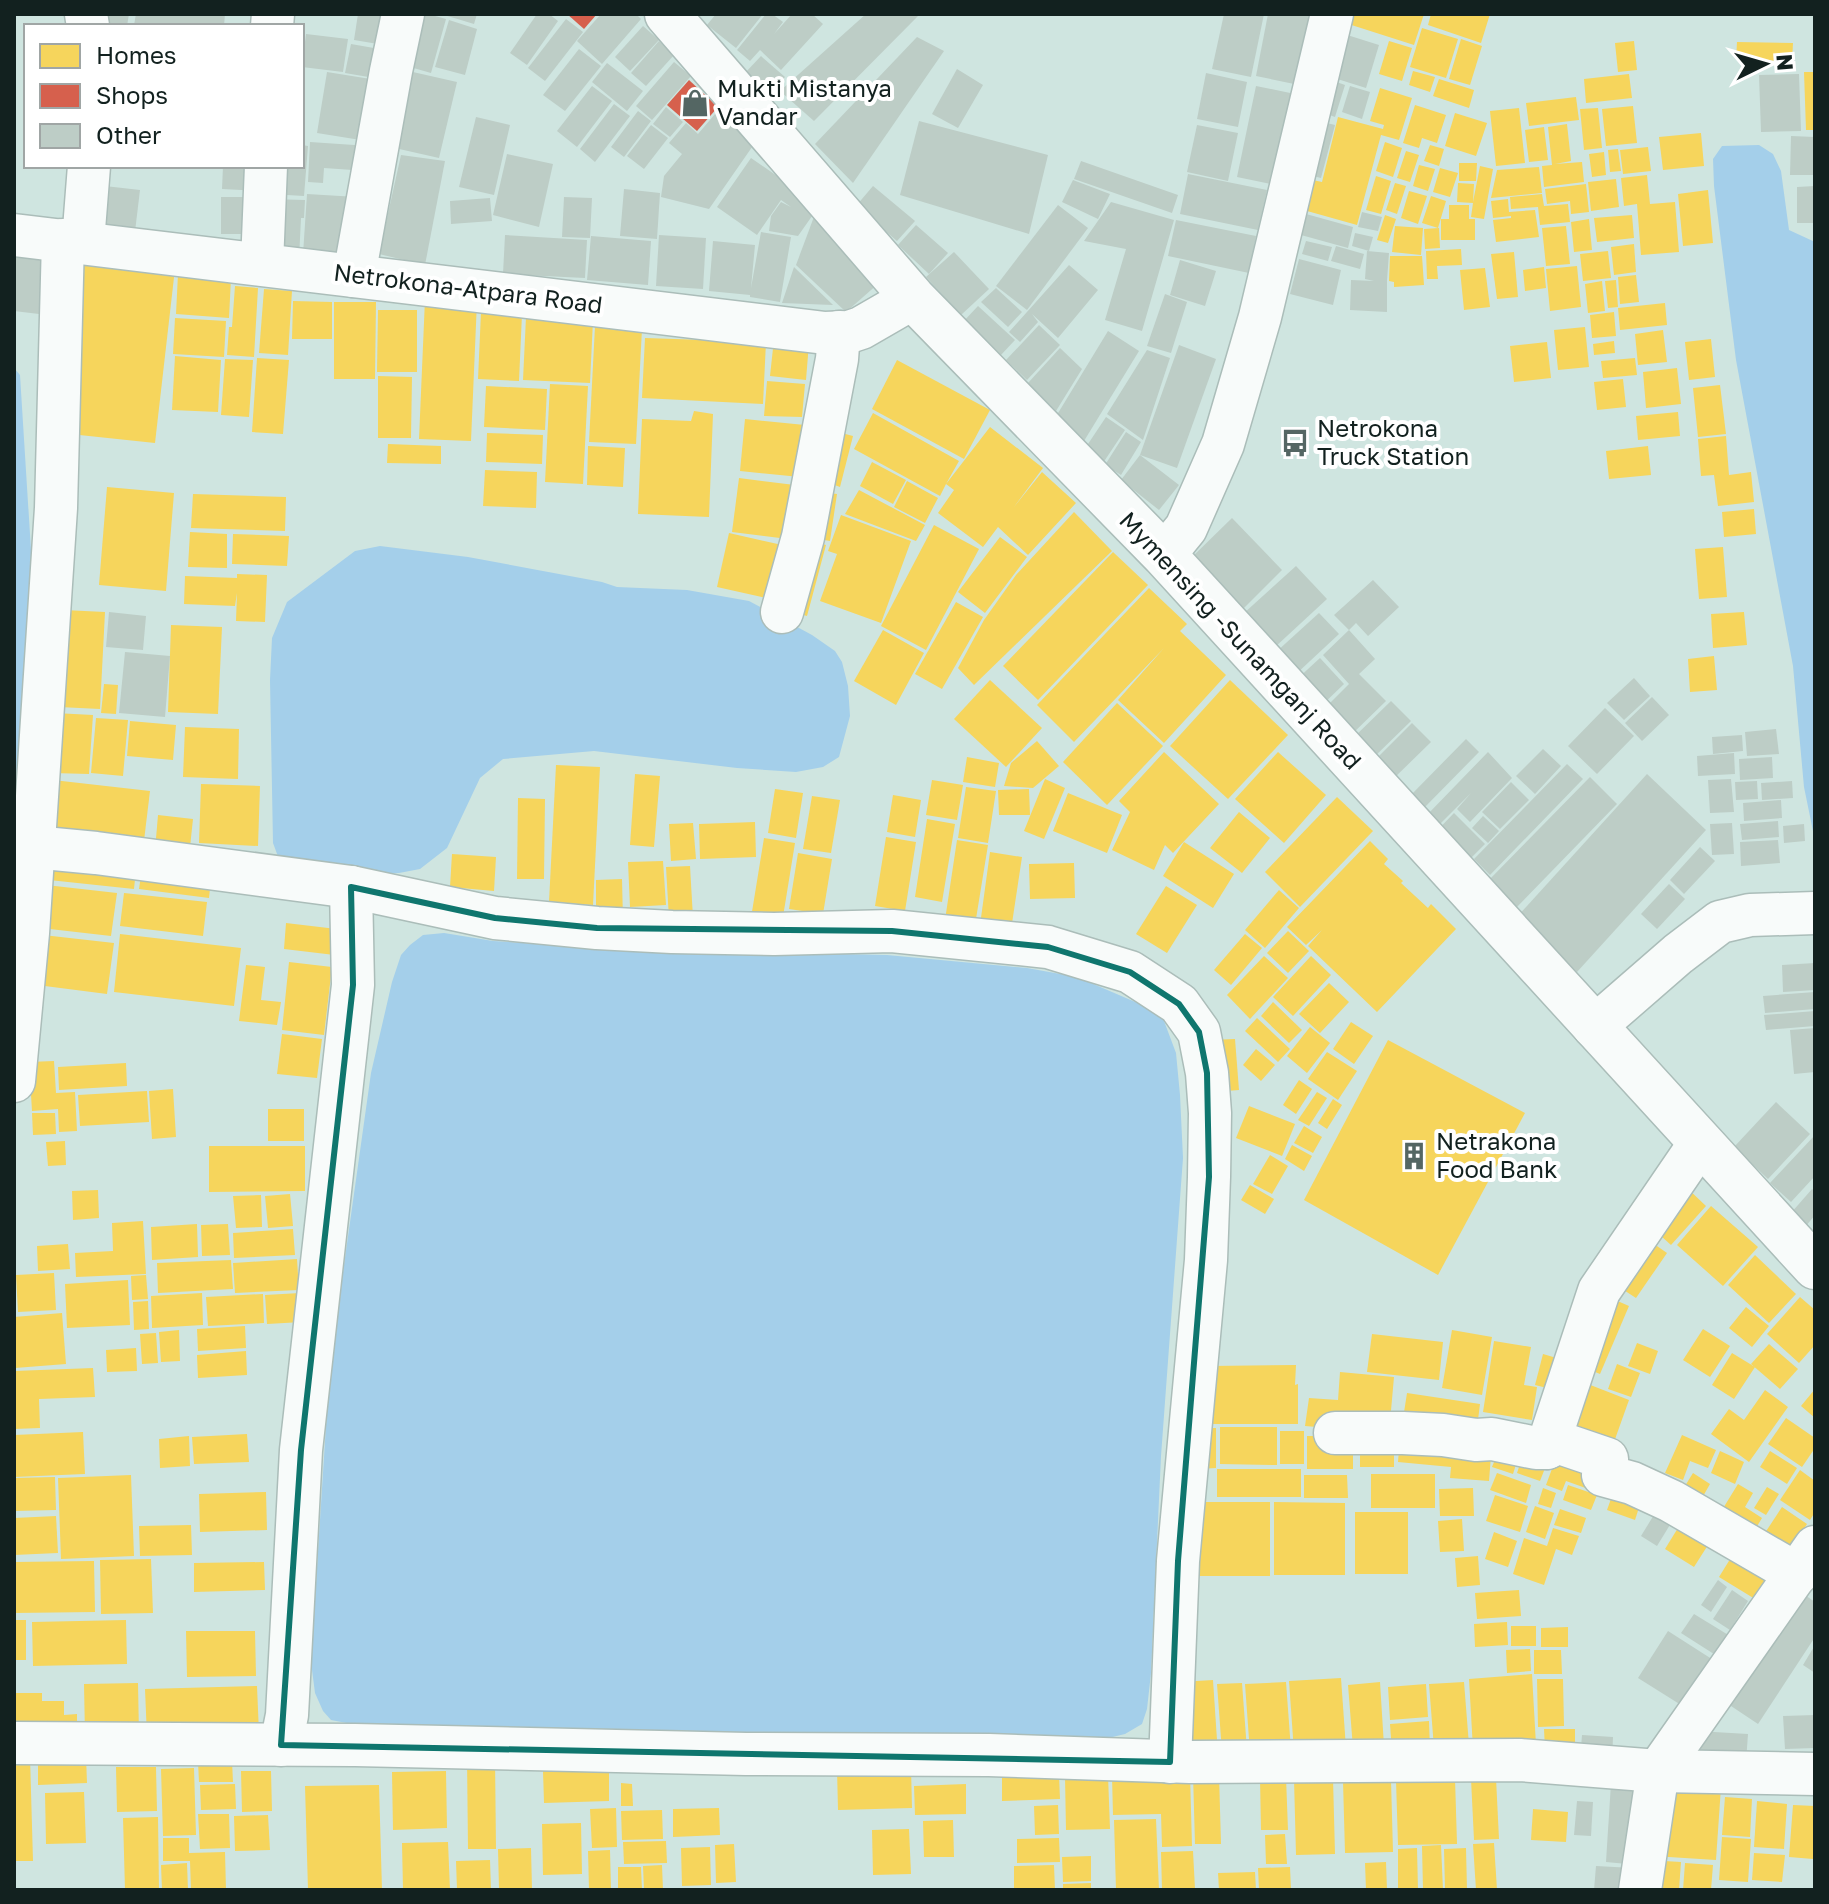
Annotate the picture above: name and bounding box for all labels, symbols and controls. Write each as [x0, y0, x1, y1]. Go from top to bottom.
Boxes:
legend [24, 24, 304, 168]
north arrow [1725, 24, 1805, 104]
text: Homes [96, 40, 177, 69]
text: N [1771, 53, 1800, 72]
place label: Mukti Mistanya Vandar [717, 73, 892, 130]
text: Shops [96, 80, 168, 109]
shop icon: Mukti Mistanya Vandar [680, 88, 710, 118]
text: Other [96, 120, 161, 149]
street label: Netrokona-Atpara Road [332, 257, 604, 318]
place label: Netrokona Truck Station [1317, 413, 1469, 470]
bus stop icon: Netrokona Truck Station [1280, 428, 1310, 458]
street label: Mymensing -Sunamganj Road [1114, 505, 1368, 775]
place label: Netrakona Food Bank [1436, 1126, 1558, 1183]
building icon: Netrakona Food Bank [1399, 1141, 1429, 1171]

